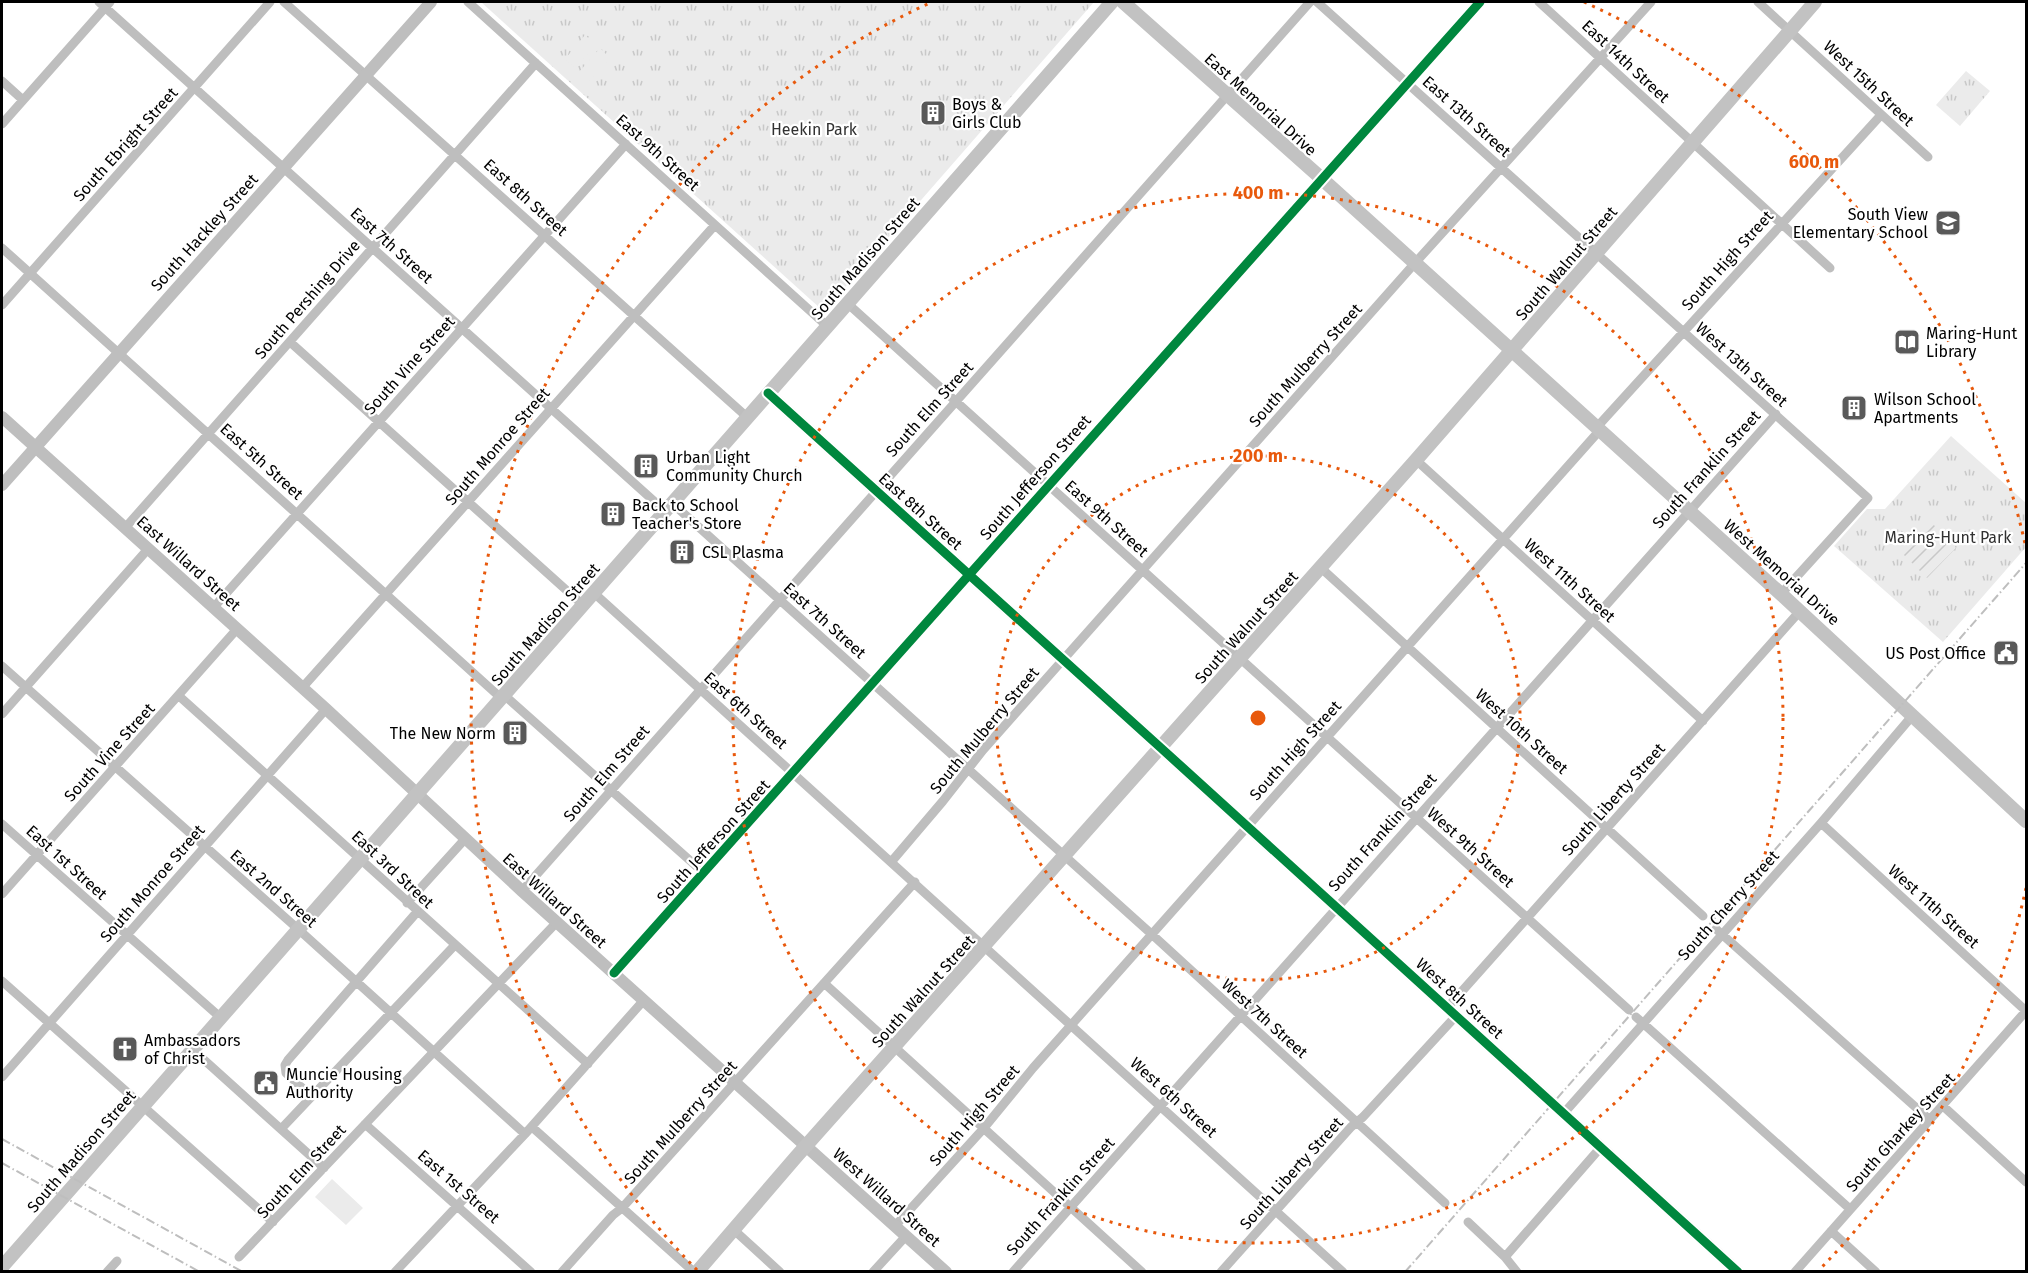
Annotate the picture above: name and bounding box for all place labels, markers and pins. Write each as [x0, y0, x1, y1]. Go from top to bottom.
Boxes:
place label: Boys & Girls Club [952, 95, 1022, 132]
building icon: Boys & Girls Club [918, 98, 948, 128]
place label: South View Elementary School [1793, 205, 1929, 242]
school or university icon: South View Elementary School [1933, 208, 1963, 238]
place label: Maring-Hunt Library [1926, 324, 2017, 361]
library icon: Maring-Hunt Library [1892, 327, 1922, 357]
place label: Wilson School Apartments [1874, 390, 1976, 427]
building icon: Wilson School Apartments [1839, 393, 1869, 423]
place label: Urban Light Community Church [666, 448, 803, 485]
building icon: Urban Light Community Church [631, 451, 661, 481]
place label: Back to School Teacher's Store [632, 496, 742, 533]
building icon: Back to School Teacher's Store [598, 499, 628, 529]
building icon: CSL Plasma [667, 537, 697, 567]
place label: CSL Plasma [702, 543, 784, 562]
public building icon: US Post Office [1991, 638, 2021, 668]
place label: US Post Office [1885, 644, 1986, 663]
centre of rings [1248, 708, 1268, 728]
building icon: The New Norm [500, 718, 530, 748]
place label: The New Norm [390, 724, 496, 743]
place label: Ambassadors of Christ [144, 1031, 240, 1068]
church icon: Ambassadors of Christ [110, 1034, 140, 1064]
place label: Muncie Housing Authority [286, 1065, 402, 1102]
public building icon: Muncie Housing Authority [251, 1068, 281, 1098]

